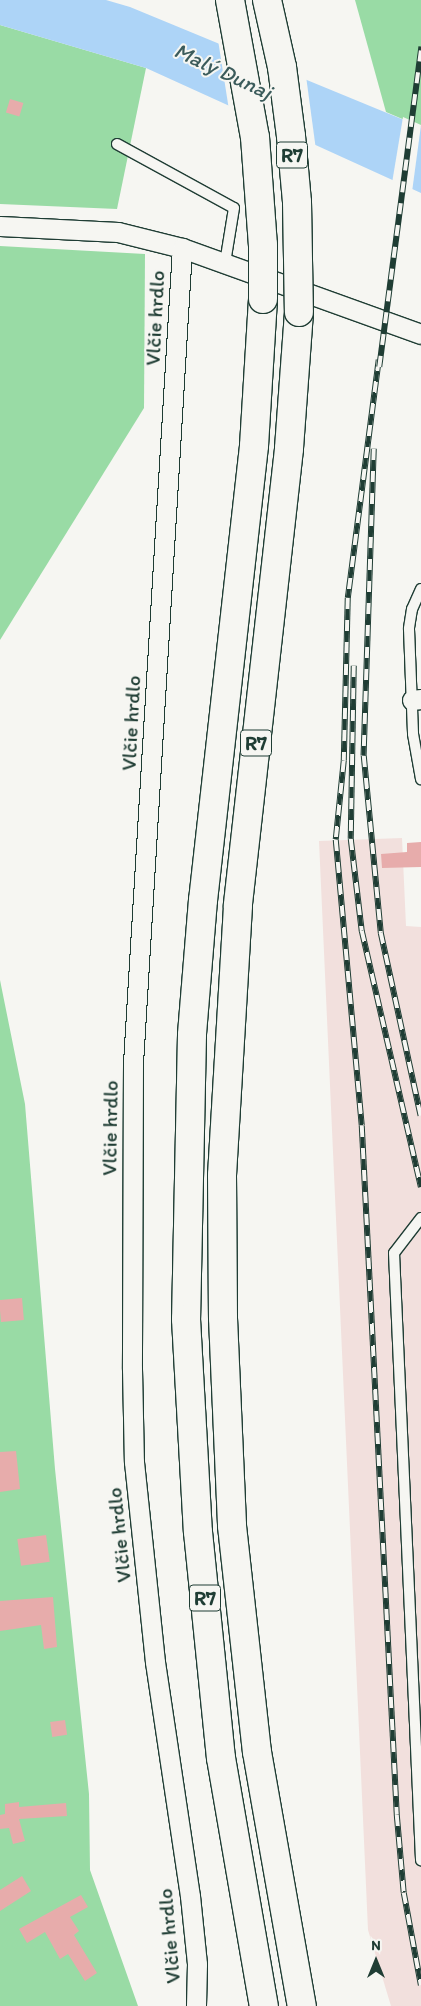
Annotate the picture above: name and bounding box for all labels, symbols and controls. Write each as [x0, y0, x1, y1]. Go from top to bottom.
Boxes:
water label: Malý Dunaj [170, 37, 276, 105]
road number: R7 [276, 138, 308, 172]
street label: Vlčie hrdlo [140, 270, 170, 366]
street label: Vlčie hrdlo [116, 675, 146, 771]
road number: R7 [240, 726, 272, 760]
street label: Vlčie hrdlo [97, 1080, 123, 1176]
street label: Vlčie hrdlo [101, 1486, 137, 1584]
road number: R7 [189, 1580, 221, 1616]
street label: Vlčie hrdlo [152, 1887, 186, 1985]
north arrow [351, 1936, 401, 1986]
text: N [371, 1937, 381, 1954]

